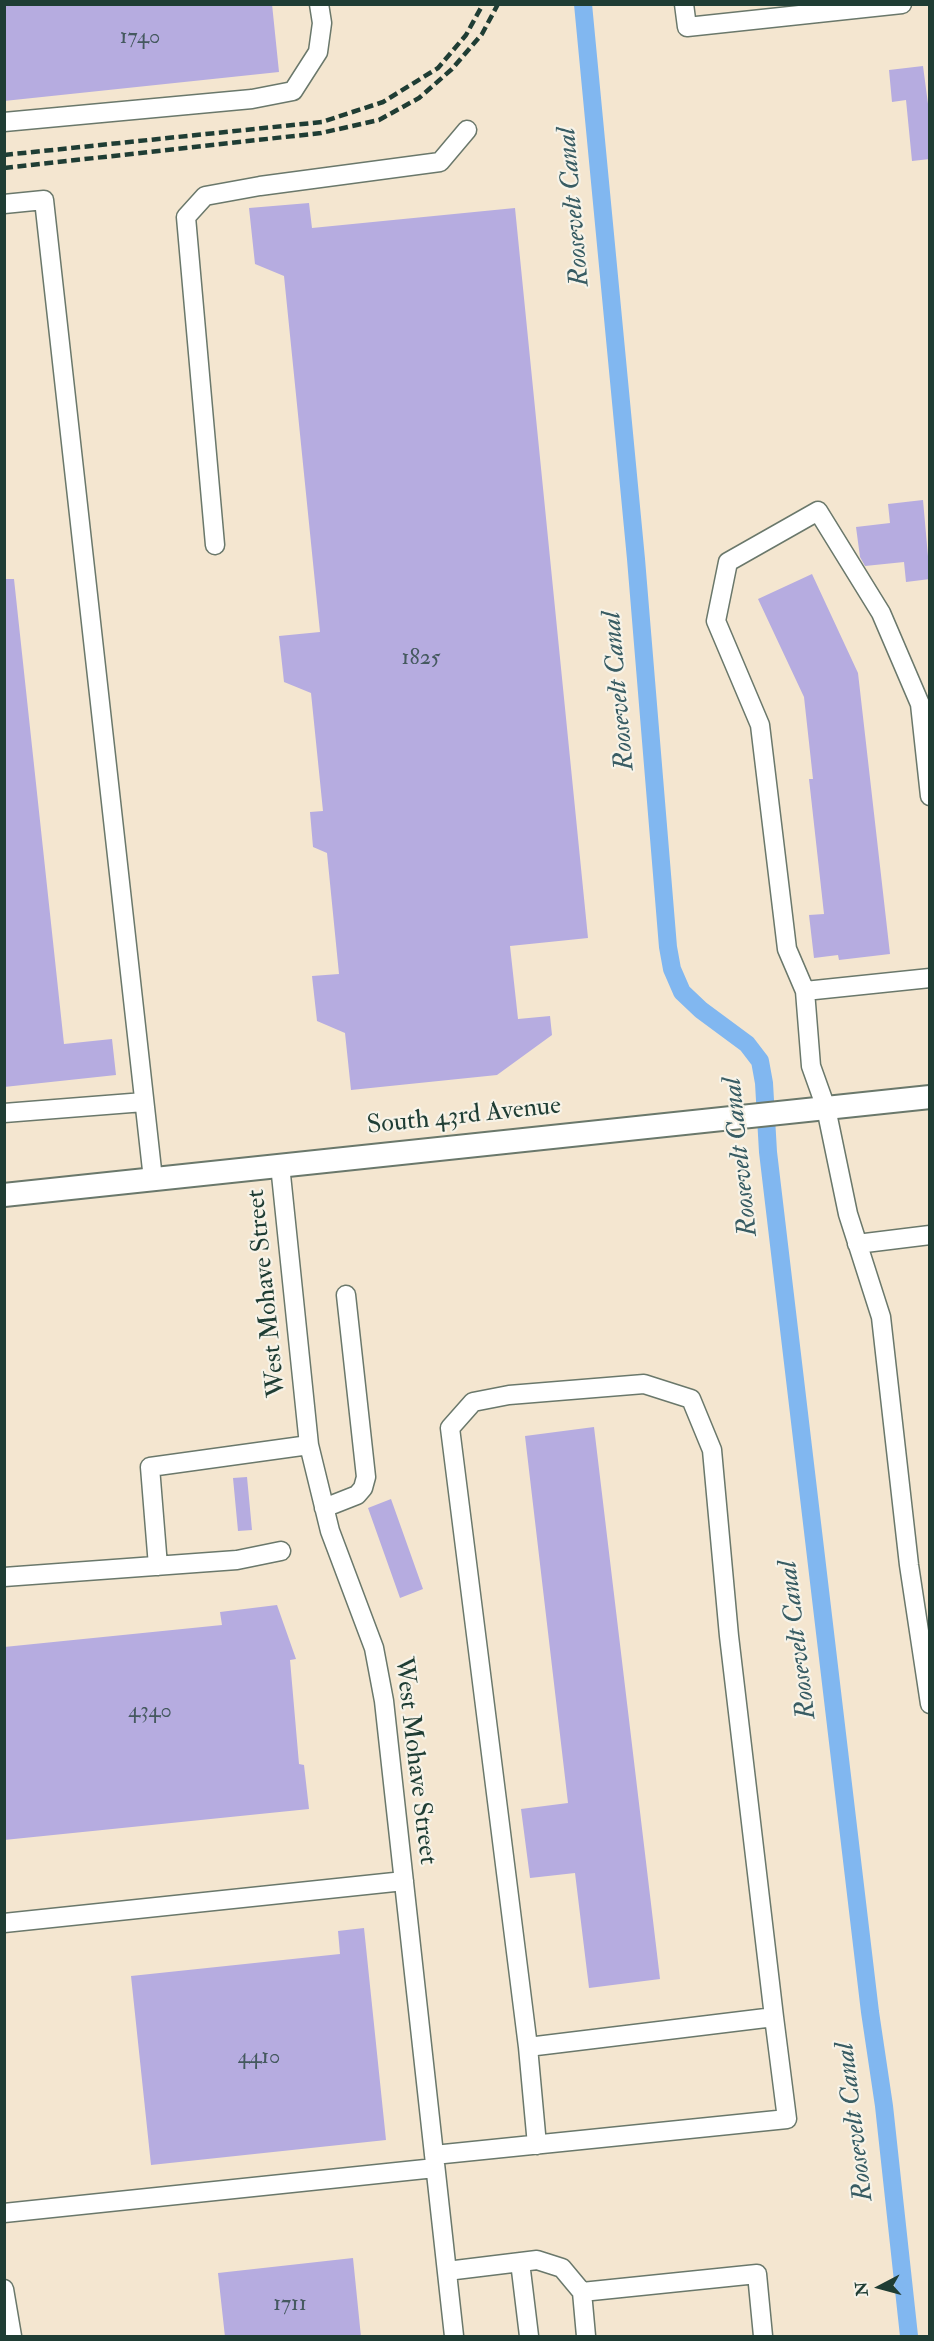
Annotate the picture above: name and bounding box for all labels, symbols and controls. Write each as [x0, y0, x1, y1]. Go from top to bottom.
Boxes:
house number: 1740 [120, 25, 160, 51]
water label: Roosevelt Canal [552, 126, 598, 288]
water label: Roosevelt Canal [597, 610, 643, 772]
house number: 1825 [402, 646, 440, 672]
water label: Roosevelt Canal [718, 1076, 766, 1238]
street label: South 43rd Avenue [365, 1091, 563, 1143]
street label: West Mohave Street [242, 1188, 294, 1398]
water label: Roosevelt Canal [773, 1559, 825, 1721]
street label: West Mohave Street [386, 1656, 442, 1866]
house number: 4340 [128, 1699, 172, 1725]
water label: Roosevelt Canal [830, 2041, 882, 2203]
house number: 4410 [238, 2045, 280, 2071]
north arrow [850, 2257, 910, 2317]
text: N [851, 2281, 873, 2297]
house number: 1711 [273, 2292, 307, 2318]

